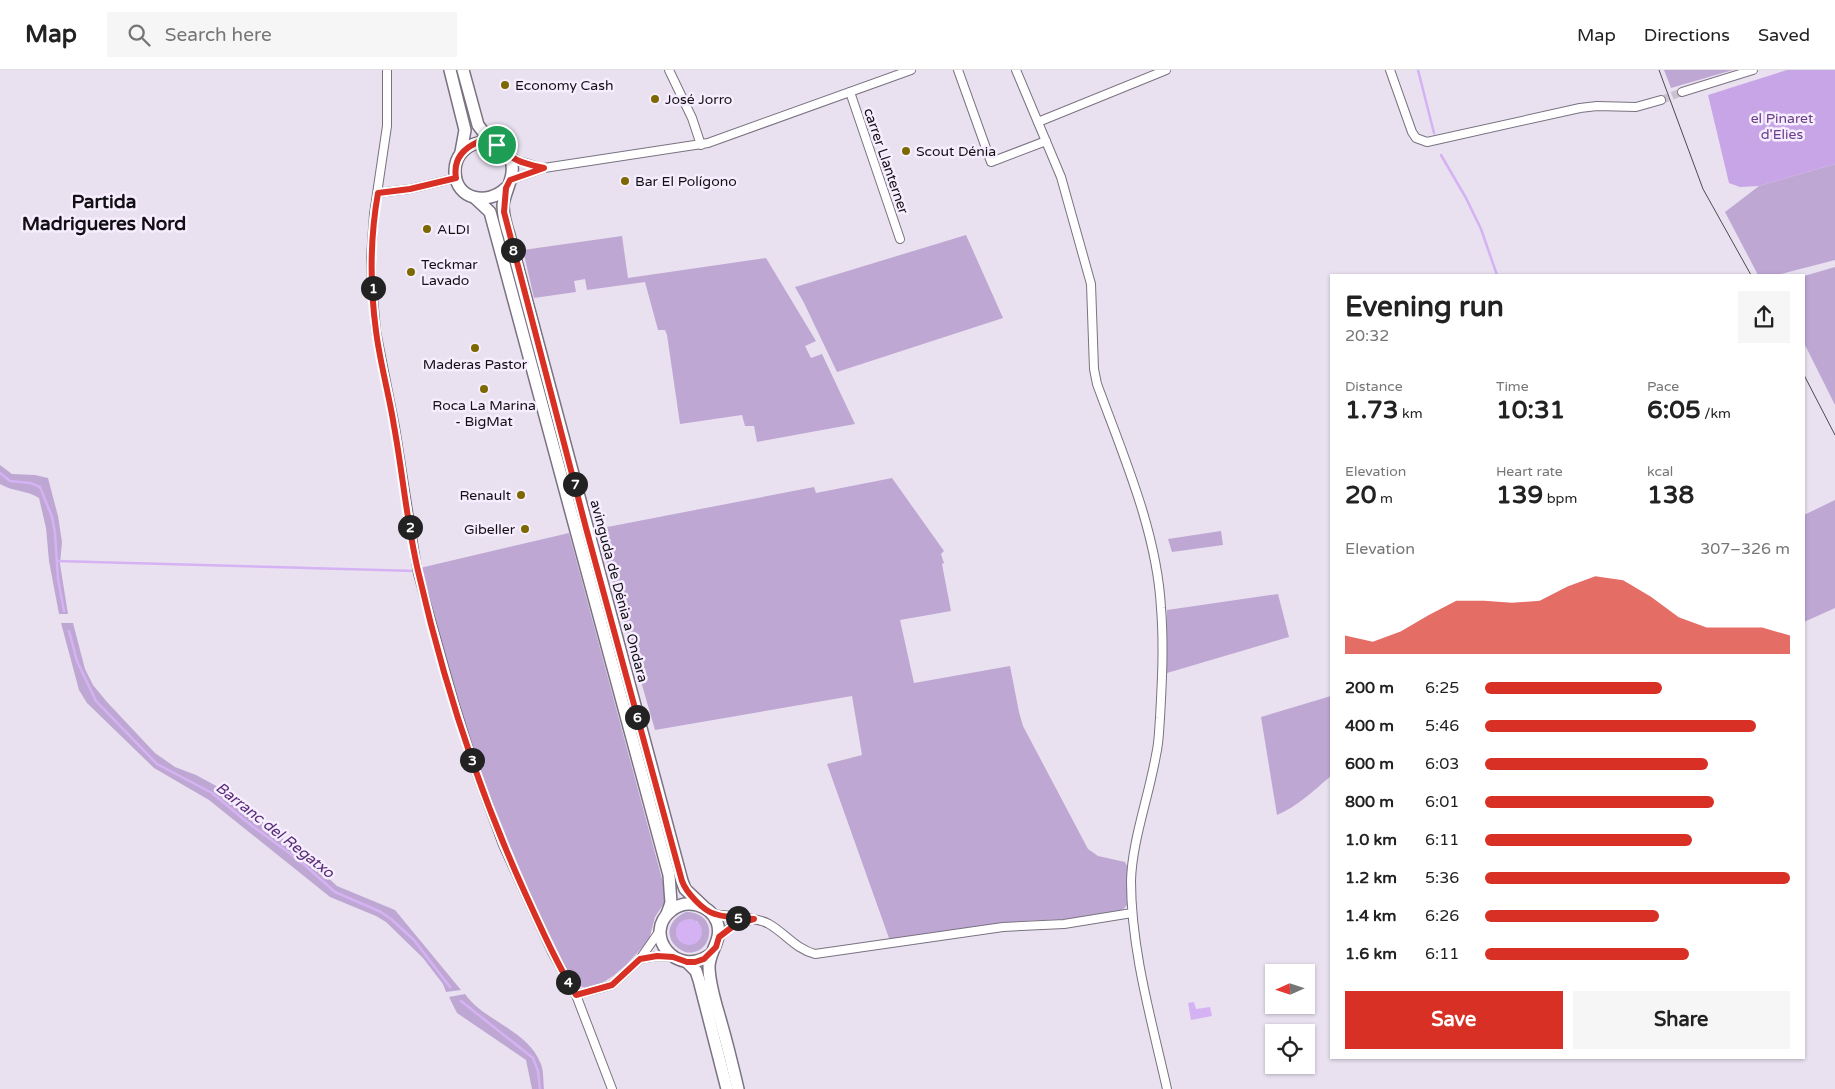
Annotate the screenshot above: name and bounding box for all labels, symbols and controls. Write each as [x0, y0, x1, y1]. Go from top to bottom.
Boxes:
search box [107, 12, 457, 57]
text: Map [25, 20, 77, 49]
icon: search [125, 21, 153, 49]
text: Search here [165, 24, 272, 46]
text: Map [1577, 24, 1616, 46]
text: Directions [1644, 24, 1730, 46]
text: Saved [1758, 24, 1810, 46]
place label: Economy Cash [515, 77, 613, 94]
marker: Economy Cash [499, 79, 511, 91]
place label: José Jorro [665, 91, 732, 108]
marker: José Jorro [649, 93, 661, 105]
street label: carrer Llanterner [860, 106, 912, 217]
park label: el Pinaret d'Elies [1751, 110, 1814, 143]
pin [476, 124, 518, 166]
icon: arrive [483, 131, 511, 159]
place label: Scout Dénia [916, 143, 996, 160]
marker: Scout Dénia [900, 145, 912, 157]
place label: Bar El Polígono [635, 173, 737, 190]
marker: Bar El Polígono [619, 175, 631, 187]
district label: Partida Madrigueres Nord [22, 191, 186, 236]
place label: ALDI [437, 221, 470, 238]
marker: ALDI [421, 223, 433, 235]
pin: 8 [500, 238, 526, 262]
text: 8 [509, 242, 518, 259]
place label: Teckmar Lavado [421, 256, 478, 289]
marker: Teckmar Lavado [405, 266, 417, 278]
pin: 1 [360, 276, 386, 300]
text: 1 [369, 280, 378, 297]
text: Evening run [1345, 290, 1504, 324]
button: share [1738, 291, 1790, 343]
text: 20:32 [1345, 326, 1389, 346]
marker: Maderas Pastor [469, 342, 481, 354]
place label: Maderas Pastor [423, 356, 528, 373]
text: Distance [1345, 378, 1403, 395]
text: Time [1496, 378, 1529, 395]
text: Pace [1647, 378, 1679, 395]
marker: Roca La Marina - BigMat [478, 383, 490, 395]
text: 1.73 [1345, 395, 1398, 425]
text: 10:31 [1496, 395, 1565, 425]
text: 6:05 [1647, 395, 1701, 425]
place label: Roca La Marina - BigMat [432, 397, 536, 430]
text: km [1398, 405, 1422, 422]
text: /km [1701, 405, 1731, 422]
text: Elevation [1345, 463, 1406, 480]
text: Heart rate [1496, 463, 1563, 480]
text: kcal [1647, 463, 1673, 480]
pin: 7 [562, 472, 588, 496]
text: 7 [571, 476, 580, 493]
text: 20 [1345, 480, 1376, 510]
text: 139 [1496, 480, 1543, 510]
text: 138 [1647, 480, 1694, 510]
place label: Renault [459, 487, 512, 504]
marker: Renault [515, 489, 527, 501]
text: m [1376, 490, 1393, 507]
text: bpm [1543, 490, 1577, 507]
street label: avinguda de Dénia a Ondara [586, 498, 652, 684]
pin: 2 [398, 514, 422, 540]
text: 2 [406, 519, 415, 536]
place label: Gibeller [464, 521, 516, 538]
marker: Gibeller [519, 523, 531, 535]
text: Elevation [1345, 539, 1415, 559]
text: 307–326 m [1700, 539, 1790, 559]
text: 200 m [1345, 678, 1394, 698]
text: 6:25 [1425, 678, 1459, 698]
pin: 6 [624, 704, 650, 730]
text: 6 [633, 709, 642, 726]
text: 400 m [1345, 716, 1394, 736]
text: 5:46 [1425, 716, 1459, 736]
pin: 3 [460, 748, 484, 772]
text: 3 [468, 752, 477, 769]
text: 600 m [1345, 754, 1394, 774]
text: 6:03 [1425, 754, 1459, 774]
water label: Barranc del Regatxo [212, 778, 338, 882]
text: 800 m [1345, 792, 1394, 812]
text: 6:01 [1425, 792, 1459, 812]
text: 1.0 km [1345, 830, 1397, 850]
text: 6:11 [1425, 830, 1459, 850]
text: 1.2 km [1345, 868, 1397, 888]
text: 5:36 [1425, 868, 1459, 888]
pin: 5 [726, 906, 750, 930]
text: 1.4 km [1345, 906, 1397, 926]
text: 6:26 [1425, 906, 1459, 926]
text: 5 [734, 910, 743, 927]
text: 1.6 km [1345, 944, 1397, 964]
text: 6:11 [1425, 944, 1459, 964]
north arrow [1265, 964, 1315, 1014]
map controls [1265, 964, 1315, 1074]
pin: 4 [556, 970, 580, 994]
text: 4 [564, 974, 573, 991]
button: Save [1345, 991, 1563, 1049]
button: Share [1573, 991, 1790, 1049]
button: locate [1265, 1024, 1315, 1074]

